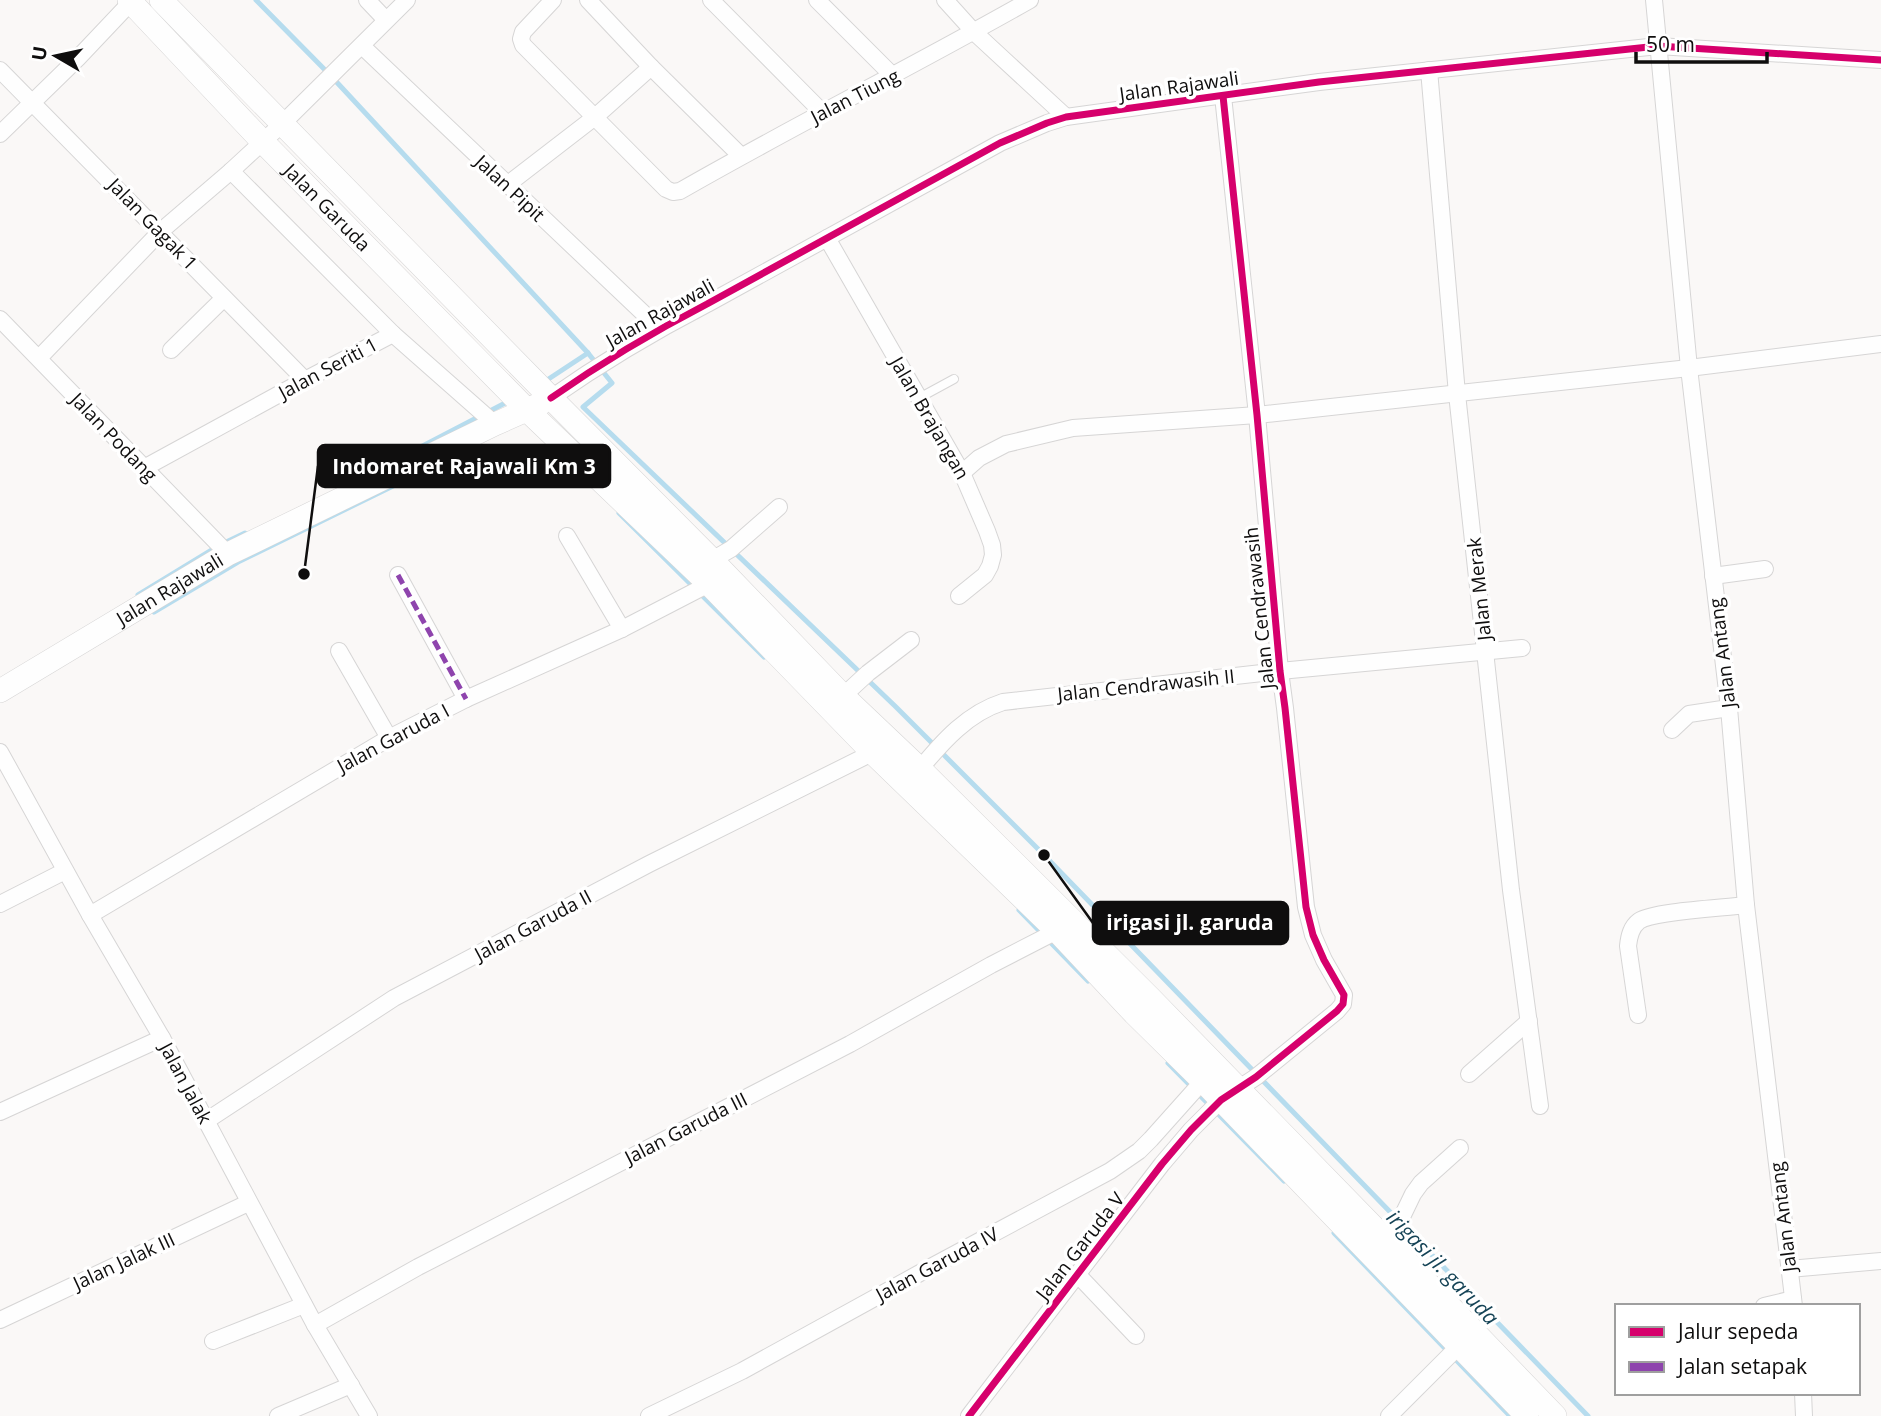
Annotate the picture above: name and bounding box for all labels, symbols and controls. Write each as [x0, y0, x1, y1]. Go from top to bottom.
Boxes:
north arrow [21, 21, 91, 91]
scale bar [1636, 21, 1767, 65]
text: 50 m [1646, 30, 1695, 58]
text: U [25, 44, 53, 62]
street label: Jalan Tiung [804, 63, 904, 130]
street label: Jalan Rajawali [1116, 65, 1240, 108]
street label: Jalan Pipit [468, 147, 551, 227]
street label: Jalan Garuda [277, 156, 377, 257]
street label: Jalan Gagak 1 [101, 171, 204, 276]
street label: Jalan Rajawali [599, 273, 719, 354]
street label: Jalan Seriti 1 [272, 331, 382, 406]
street label: Jalan Brajangan [883, 350, 976, 484]
street label: Jalan Podang [63, 385, 163, 487]
callout: Indomaret Rajawali Km 3 [318, 445, 610, 487]
text: Indomaret Rajawali Km 3 [332, 452, 596, 480]
street label: Jalan Cendrawasih [1238, 526, 1281, 692]
street label: Jalan Merak [1461, 536, 1498, 644]
street label: Jalan Rajawali [110, 547, 228, 632]
street label: Jalan Antang [1702, 597, 1742, 711]
street label: Jalan Cendrawasih II [1054, 663, 1236, 707]
street label: Jalan Garuda I [330, 697, 454, 779]
street label: Jalan Garuda II [468, 883, 596, 968]
callout: irigasi jl. garuda [1093, 902, 1288, 944]
text: irigasi jl. garuda [1106, 908, 1274, 936]
street label: Jalan Jalak [153, 1036, 218, 1128]
street label: Jalan Garuda III [618, 1086, 752, 1171]
street label: Jalan Antang [1763, 1161, 1803, 1275]
street label: Jalan Garuda V [1029, 1186, 1131, 1307]
water label: irigasi jl. garuda [1381, 1203, 1505, 1331]
street label: Jalan Garuda IV [869, 1220, 1003, 1308]
street label: Jalan Jalak III [67, 1226, 179, 1297]
legend [1615, 1304, 1860, 1395]
text: Jalur sepeda [1676, 1317, 1798, 1345]
text: Jalan setapak [1676, 1352, 1807, 1380]

